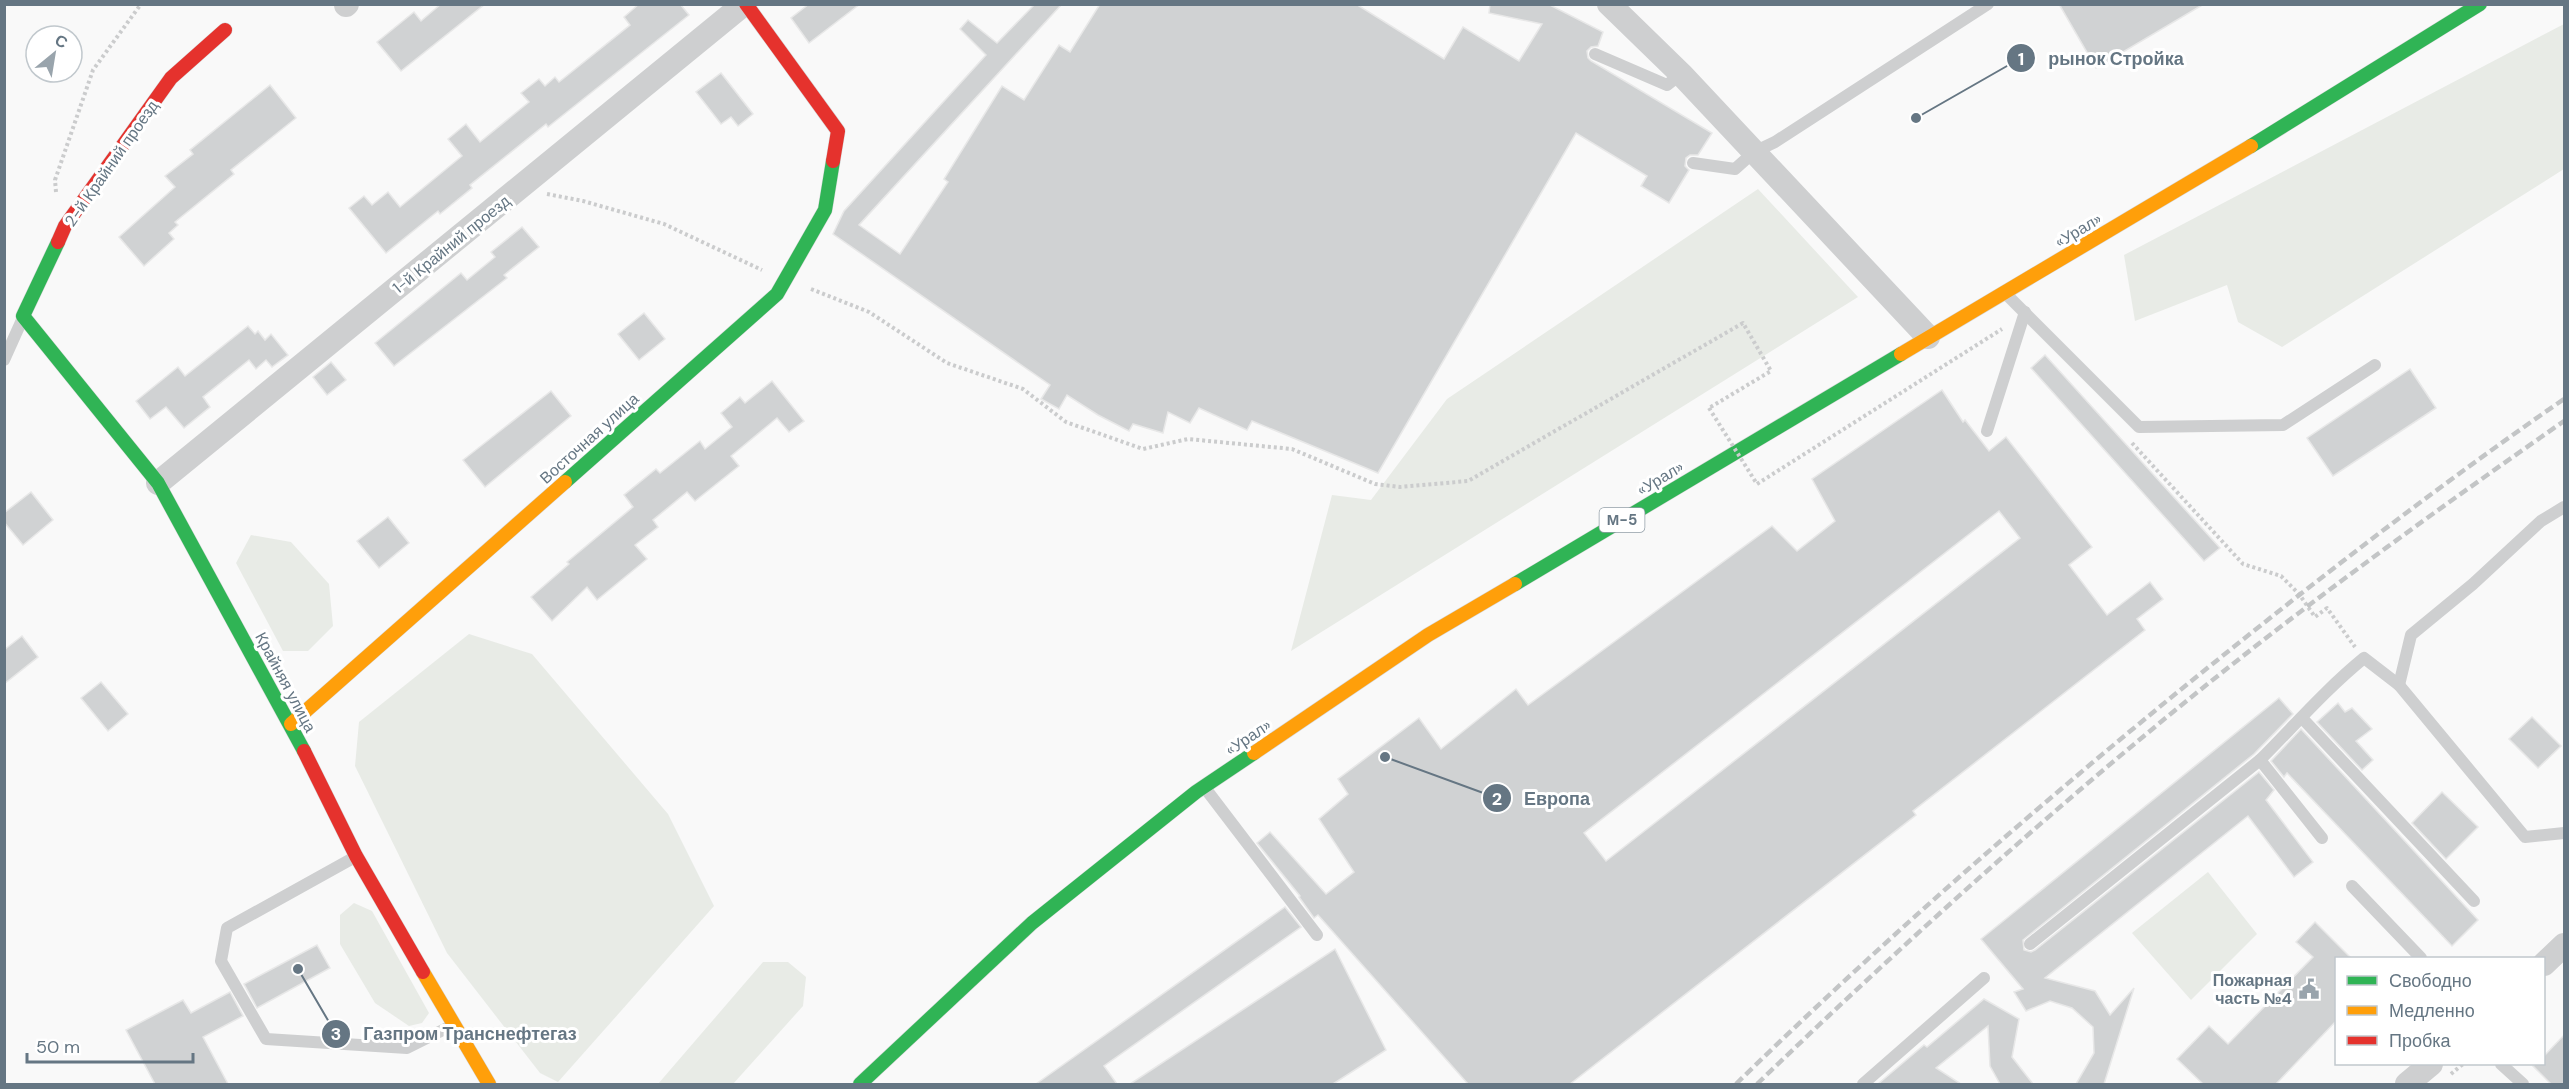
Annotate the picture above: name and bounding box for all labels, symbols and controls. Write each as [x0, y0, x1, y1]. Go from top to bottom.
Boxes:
north arrow [24, 24, 84, 84]
text: С [51, 29, 72, 54]
callout: рынок Стройка [2006, 40, 2195, 76]
text: 1 [2018, 47, 2024, 71]
text: рынок Стройка [2048, 47, 2185, 71]
street label: 2-й Крайний проезд [60, 96, 163, 231]
street label: 1-й Крайний проезд [388, 190, 515, 298]
street label: «Урал» [2051, 208, 2106, 253]
street label: Восточная улица [535, 388, 643, 488]
street label: «Урал» [1633, 456, 1688, 501]
road number: М-5 [1600, 508, 1644, 532]
street label: Крайняя улица [250, 629, 321, 736]
street label: «Урал» [1221, 714, 1275, 760]
callout: Европа [1482, 780, 1602, 816]
text: 2 [1492, 787, 1502, 811]
text: Европа [1524, 787, 1591, 811]
legend [2335, 957, 2545, 1065]
text: Свободно [2389, 969, 2472, 993]
place label: Пожарная часть №4 [2213, 970, 2292, 1009]
public building icon: Пожарная часть №4 [2297, 977, 2321, 1001]
text: Медленно [2389, 999, 2475, 1023]
callout: Газпром Транснефтегаз [321, 1016, 588, 1052]
text: 3 [331, 1022, 341, 1046]
text: Газпром Транснефтегаз [363, 1022, 577, 1046]
scale bar [27, 1026, 194, 1064]
text: Пробка [2389, 1029, 2452, 1053]
text: 50 m [36, 1035, 80, 1059]

